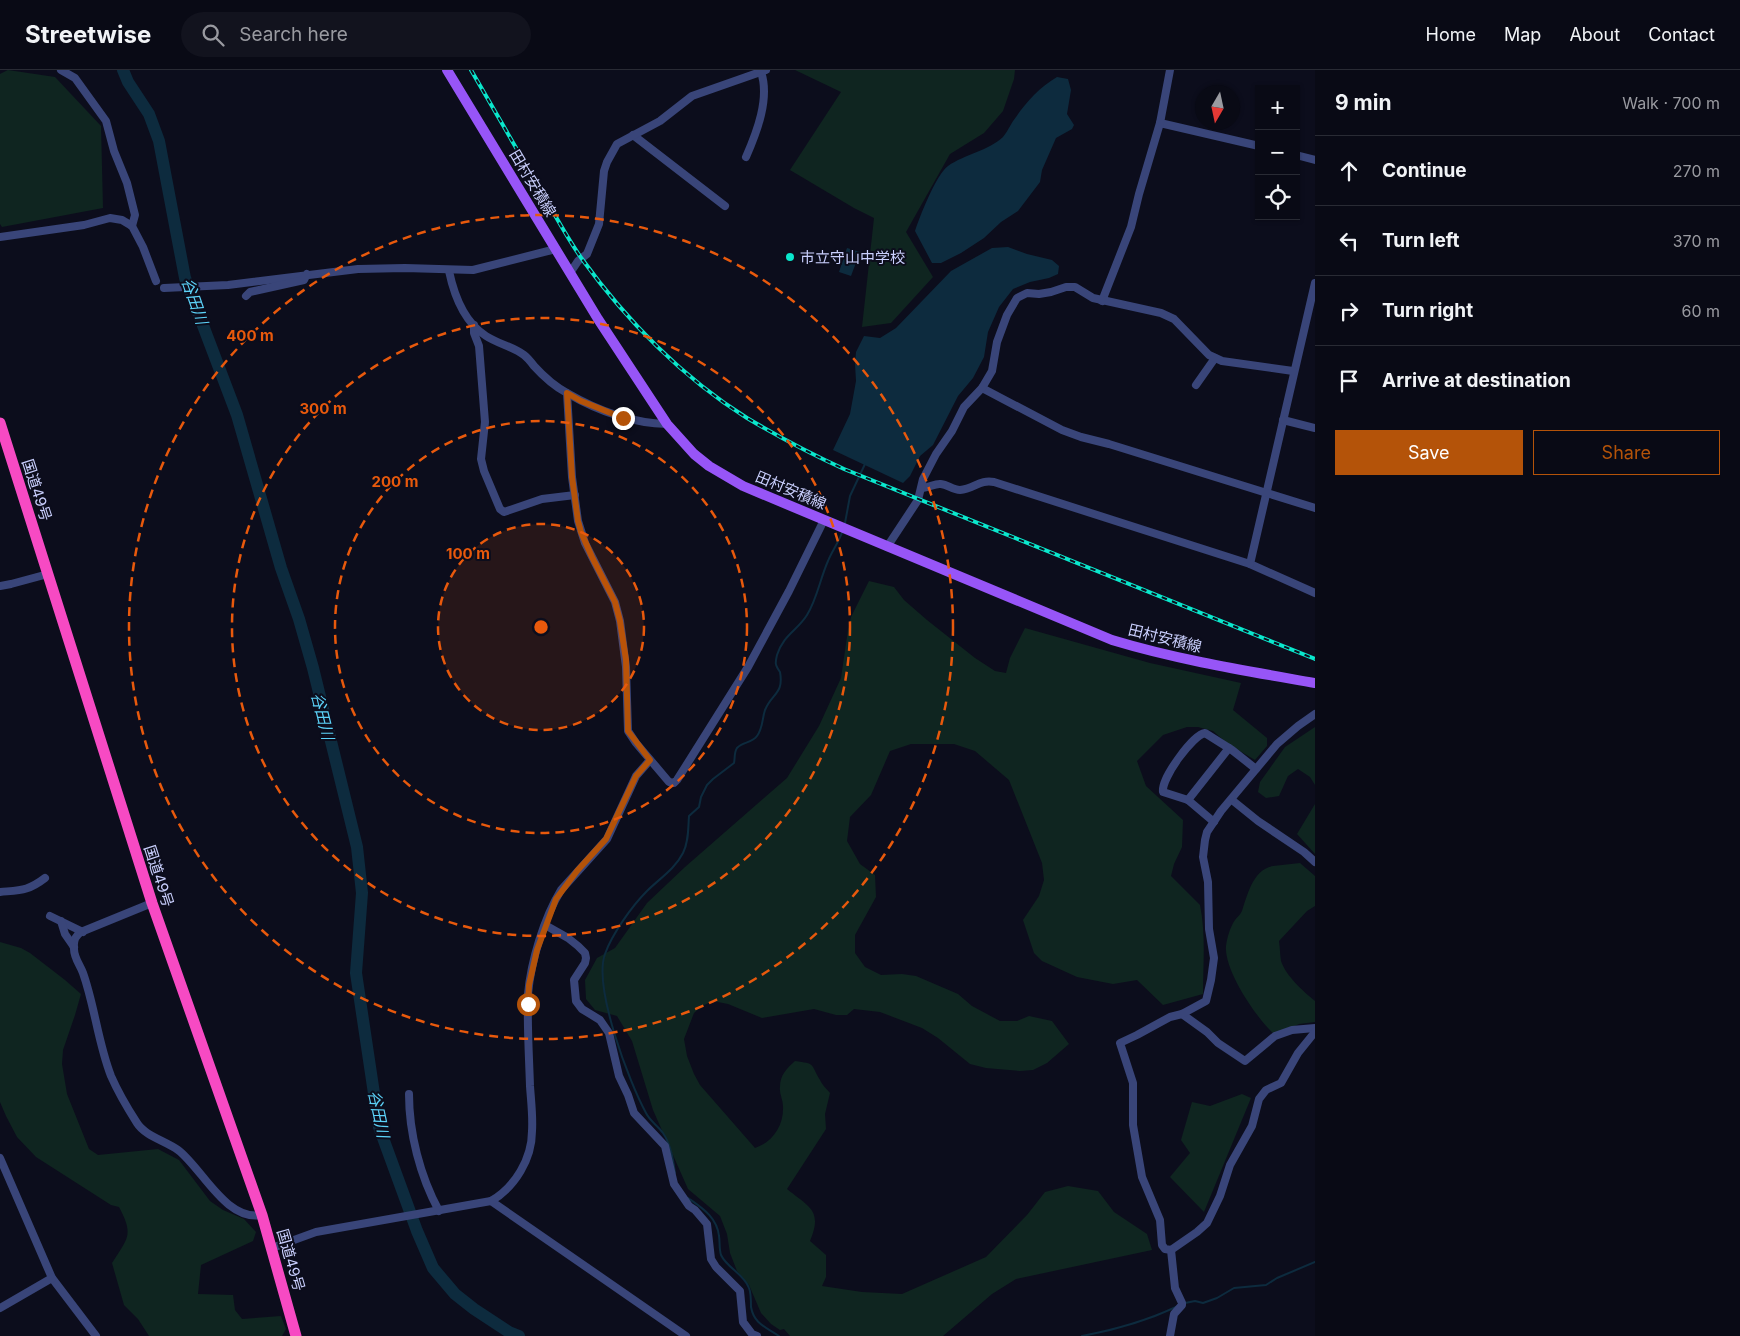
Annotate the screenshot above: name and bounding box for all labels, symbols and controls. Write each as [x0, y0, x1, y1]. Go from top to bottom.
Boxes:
search box [181, 12, 531, 57]
text: Streetwise [25, 20, 151, 49]
icon: search [199, 21, 227, 49]
text: Search here [239, 23, 348, 46]
text: Home [1426, 24, 1476, 45]
text: Map [1504, 24, 1541, 45]
text: About [1569, 24, 1620, 45]
text: Contact [1648, 24, 1715, 45]
north arrow [1195, 85, 1240, 130]
map controls [1255, 85, 1300, 220]
button: + [1255, 85, 1300, 130]
text: 9 min [1335, 90, 1392, 115]
text: Walk · 700 m [1622, 93, 1720, 113]
button: − [1255, 130, 1300, 175]
street label: 田村安積線 [506, 146, 560, 220]
icon: ahead [1335, 157, 1363, 185]
text: Continue [1382, 159, 1467, 182]
text: 270 m [1673, 161, 1720, 181]
button: locate [1255, 175, 1300, 220]
icon: left [1335, 227, 1363, 255]
text: Turn left [1382, 229, 1460, 252]
text: 370 m [1673, 231, 1720, 251]
place label: 市立守山中学校 [800, 248, 905, 267]
marker: 市立守山中学校 [784, 251, 796, 263]
water label: 谷田川 [178, 275, 213, 329]
icon: right [1335, 297, 1363, 325]
text: Turn right [1382, 299, 1473, 322]
text: 60 m [1681, 301, 1720, 321]
text: 400 m [226, 326, 274, 345]
icon: arrive [1335, 367, 1363, 395]
text: Arrive at destination [1382, 369, 1571, 392]
text: 300 m [299, 399, 347, 418]
route end [612, 407, 635, 430]
button: Save [1335, 430, 1523, 475]
button: Share [1533, 430, 1720, 475]
street label: 国道49号 [18, 457, 56, 523]
street label: 田村安積線 [753, 467, 829, 513]
text: 200 m [372, 472, 418, 491]
text: 100 m [446, 544, 490, 563]
centre of rings [532, 618, 550, 636]
street label: 田村安積線 [1126, 620, 1204, 656]
water label: 谷田川 [307, 690, 339, 744]
street label: 国道49号 [140, 843, 178, 909]
route start [517, 993, 540, 1016]
water label: 谷田川 [364, 1088, 394, 1142]
street label: 国道49号 [273, 1227, 309, 1293]

